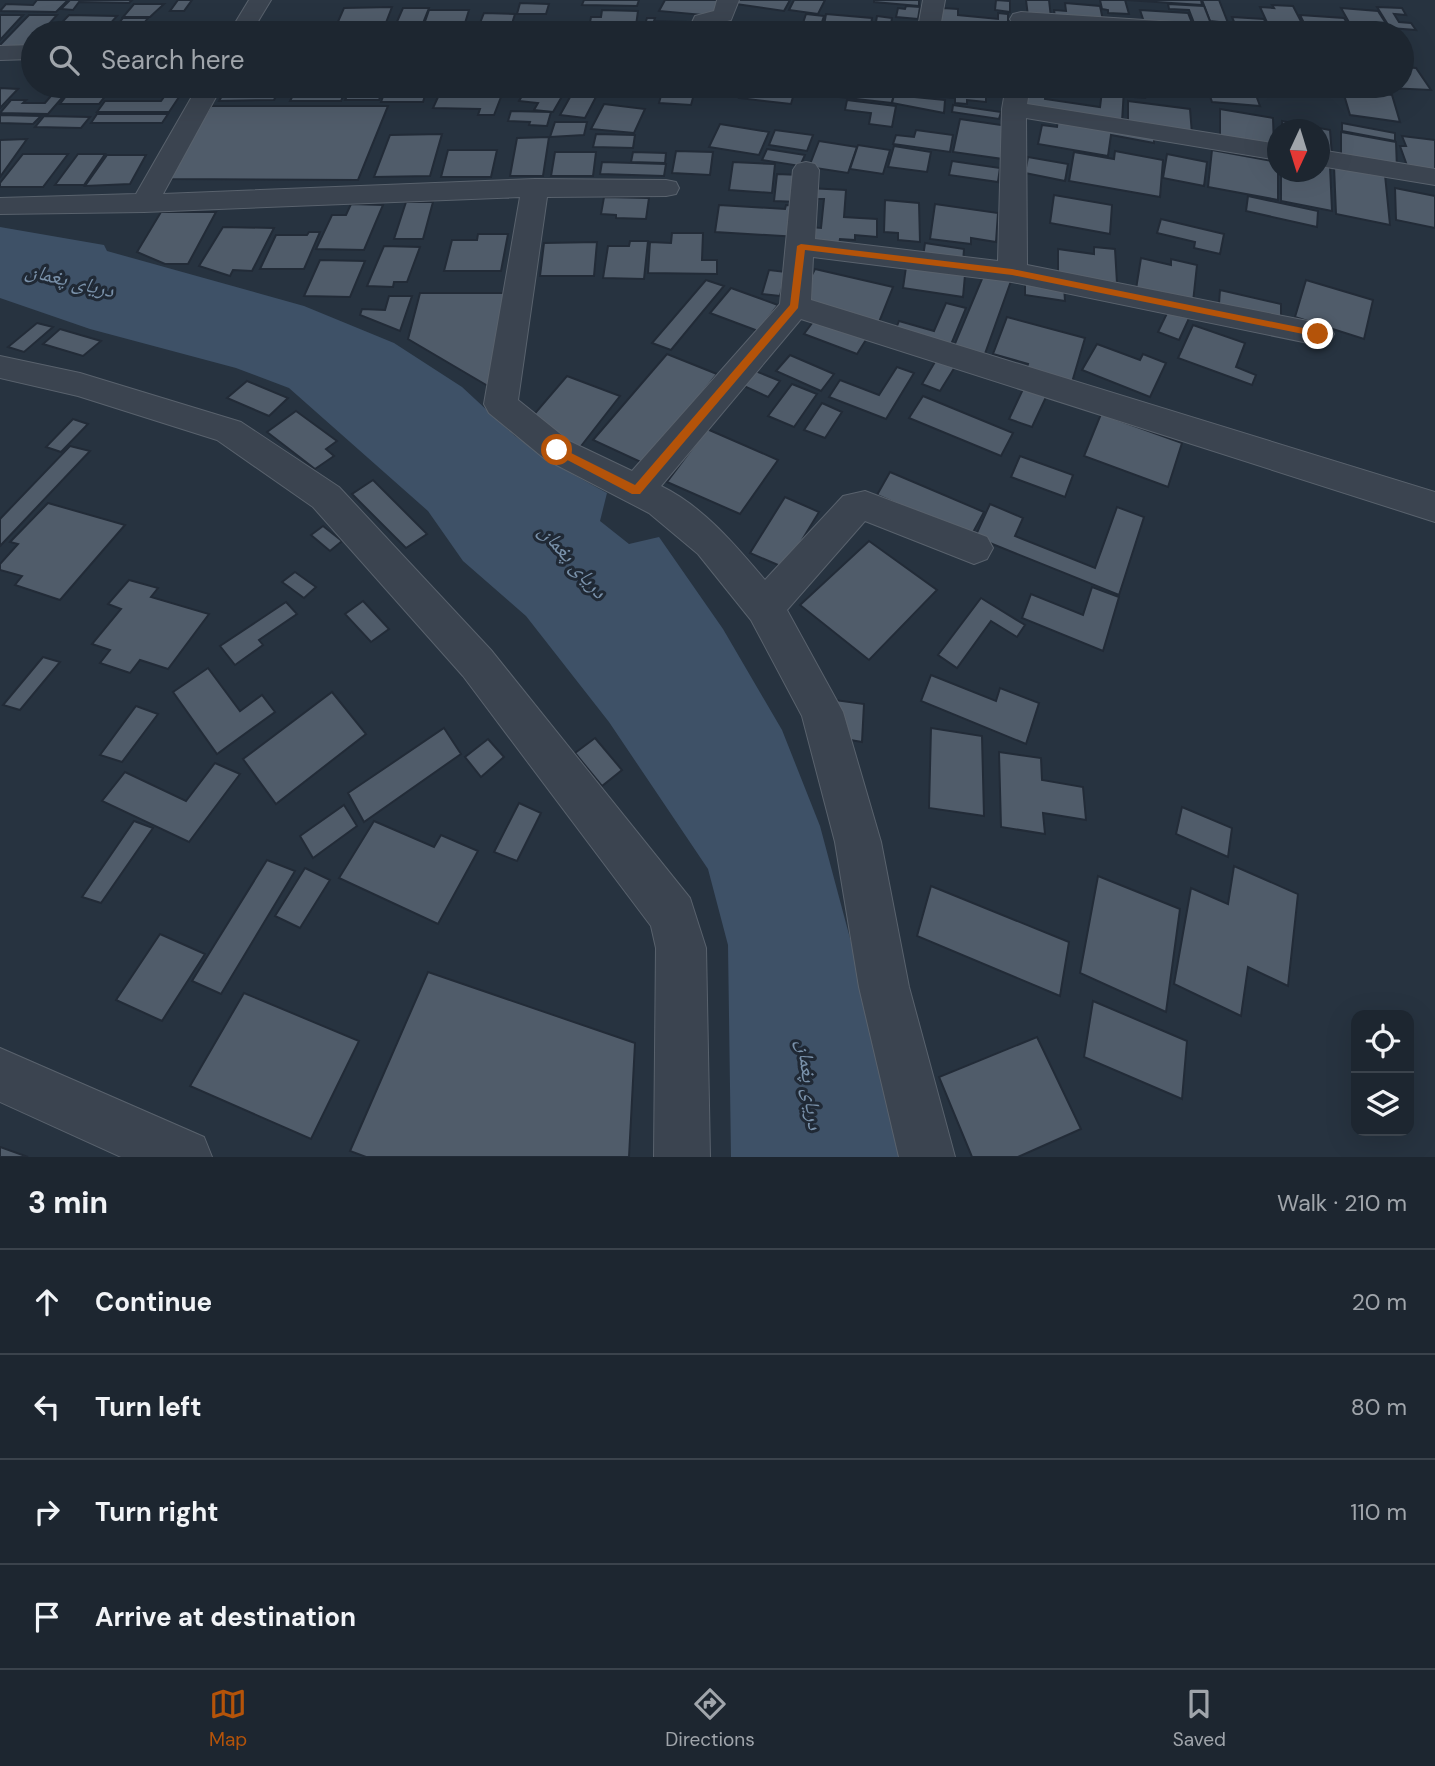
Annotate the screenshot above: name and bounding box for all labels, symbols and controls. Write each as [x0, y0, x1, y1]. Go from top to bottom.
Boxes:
search box [21, 21, 1414, 98]
icon: search [45, 41, 83, 79]
text: Search here [101, 43, 244, 77]
north arrow [1267, 119, 1330, 182]
water label: دریای پغمان [23, 255, 118, 305]
route end [1302, 318, 1333, 349]
route start [541, 434, 572, 465]
water label: دریای پغمان [533, 518, 613, 605]
map controls [1351, 1010, 1414, 1136]
button: locate [1351, 1010, 1414, 1073]
water label: دریای پغمان [791, 1038, 829, 1132]
button: layers [1351, 1073, 1414, 1136]
text: 3 min [28, 1183, 108, 1222]
text: Walk · 210 m [1277, 1188, 1407, 1218]
icon: ahead [28, 1283, 66, 1321]
text: Continue [95, 1285, 212, 1319]
text: 20 m [1352, 1287, 1407, 1317]
icon: left [28, 1388, 66, 1426]
text: Turn left [95, 1390, 202, 1424]
text: 80 m [1351, 1392, 1407, 1422]
icon: right [28, 1493, 66, 1531]
text: Turn right [95, 1495, 219, 1529]
text: 110 m [1350, 1497, 1407, 1527]
icon: arrive [28, 1598, 66, 1636]
text: Arrive at destination [95, 1600, 356, 1634]
tab: Map [209, 1685, 247, 1752]
tab: Directions [665, 1685, 755, 1752]
tab: Saved [1173, 1685, 1226, 1752]

